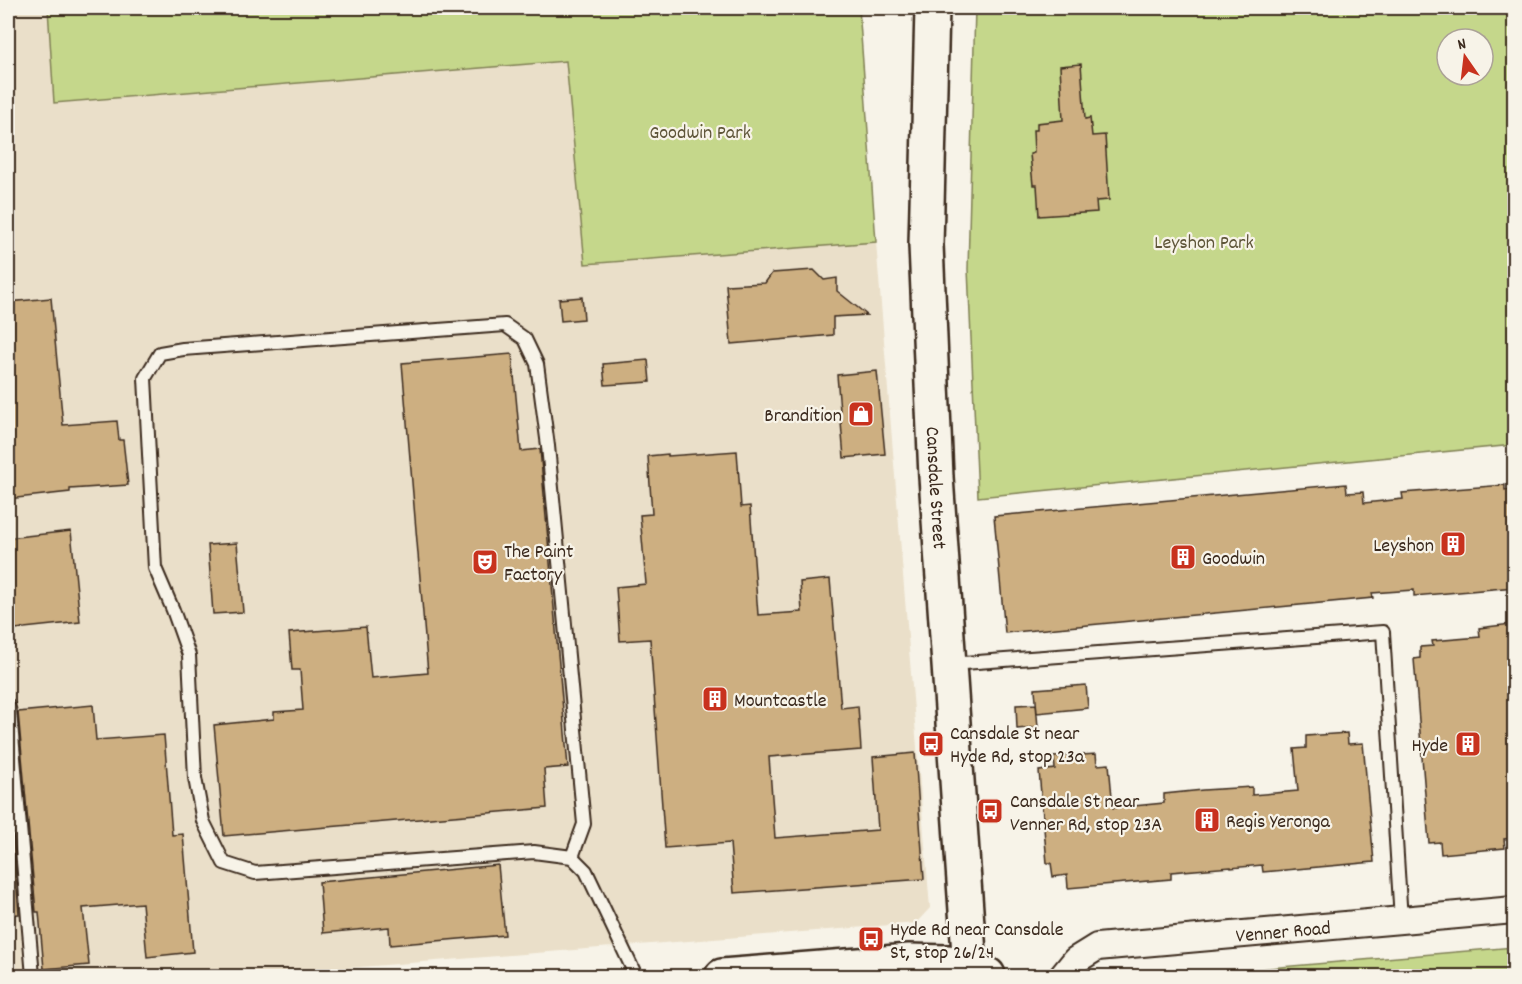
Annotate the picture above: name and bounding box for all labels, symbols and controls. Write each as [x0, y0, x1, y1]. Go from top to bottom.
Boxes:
north arrow [1435, 27, 1495, 87]
text: N [1455, 33, 1469, 57]
park label: Goodwin Park [649, 120, 751, 148]
park label: Leyshon Park [1154, 230, 1254, 258]
shop icon: Brandition [846, 399, 876, 429]
place label: Brandition [764, 403, 842, 431]
street label: Cansdale Street [917, 426, 952, 550]
building icon: Leyshon [1438, 529, 1468, 559]
place label: Leyshon [1373, 533, 1434, 561]
place label: The Paint Factory [504, 539, 573, 590]
building icon: Goodwin [1168, 542, 1198, 572]
place label: Goodwin [1202, 546, 1265, 574]
theatre icon: The Paint Factory [470, 547, 500, 577]
building icon: Mountcastle [700, 684, 730, 714]
place label: Mountcastle [734, 688, 827, 716]
place label: Cansdale St near Hyde Rd, stop 23a [950, 721, 1085, 772]
bus stop icon: Cansdale St near Hyde Rd, stop 23a [916, 729, 946, 759]
building icon: Hyde [1453, 729, 1483, 759]
place label: Hyde [1411, 733, 1448, 761]
place label: Cansdale St near Venner Rd, stop 23A [1010, 789, 1162, 840]
bus stop icon: Cansdale St near Venner Rd, stop 23A [975, 796, 1005, 826]
building icon: Regis Yeronga [1192, 805, 1222, 835]
place label: Regis Yeronga [1226, 809, 1330, 837]
street label: Venner Road [1235, 915, 1332, 952]
place label: Hyde Rd near Cansdale St, stop 26/24 [890, 917, 1064, 968]
bus stop icon: Hyde Rd near Cansdale St, stop 26/24 [856, 924, 886, 954]

